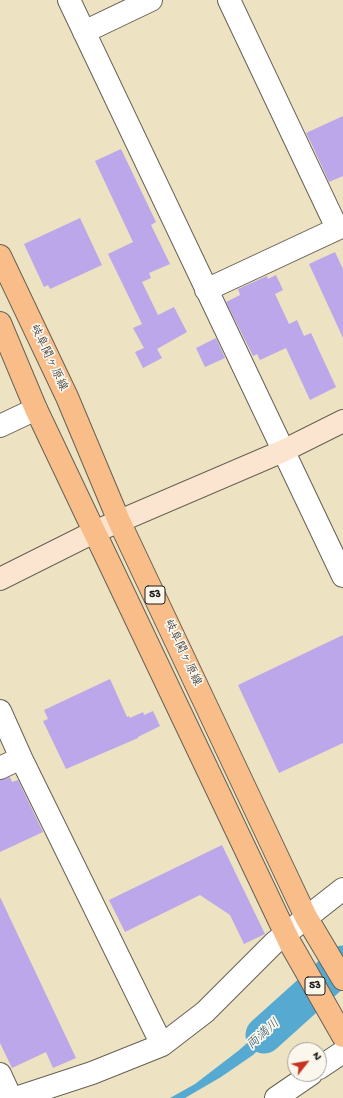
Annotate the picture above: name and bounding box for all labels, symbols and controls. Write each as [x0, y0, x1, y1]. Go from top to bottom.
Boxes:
street label: 岐阜関ヶ原線 [26, 322, 70, 394]
road number: 53 [145, 586, 165, 604]
street label: 岐阜関ヶ原線 [160, 617, 204, 689]
road number: 53 [305, 977, 325, 995]
water label: 両満川 [244, 1016, 284, 1054]
north arrow [287, 1042, 327, 1082]
text: N [309, 1050, 323, 1063]

